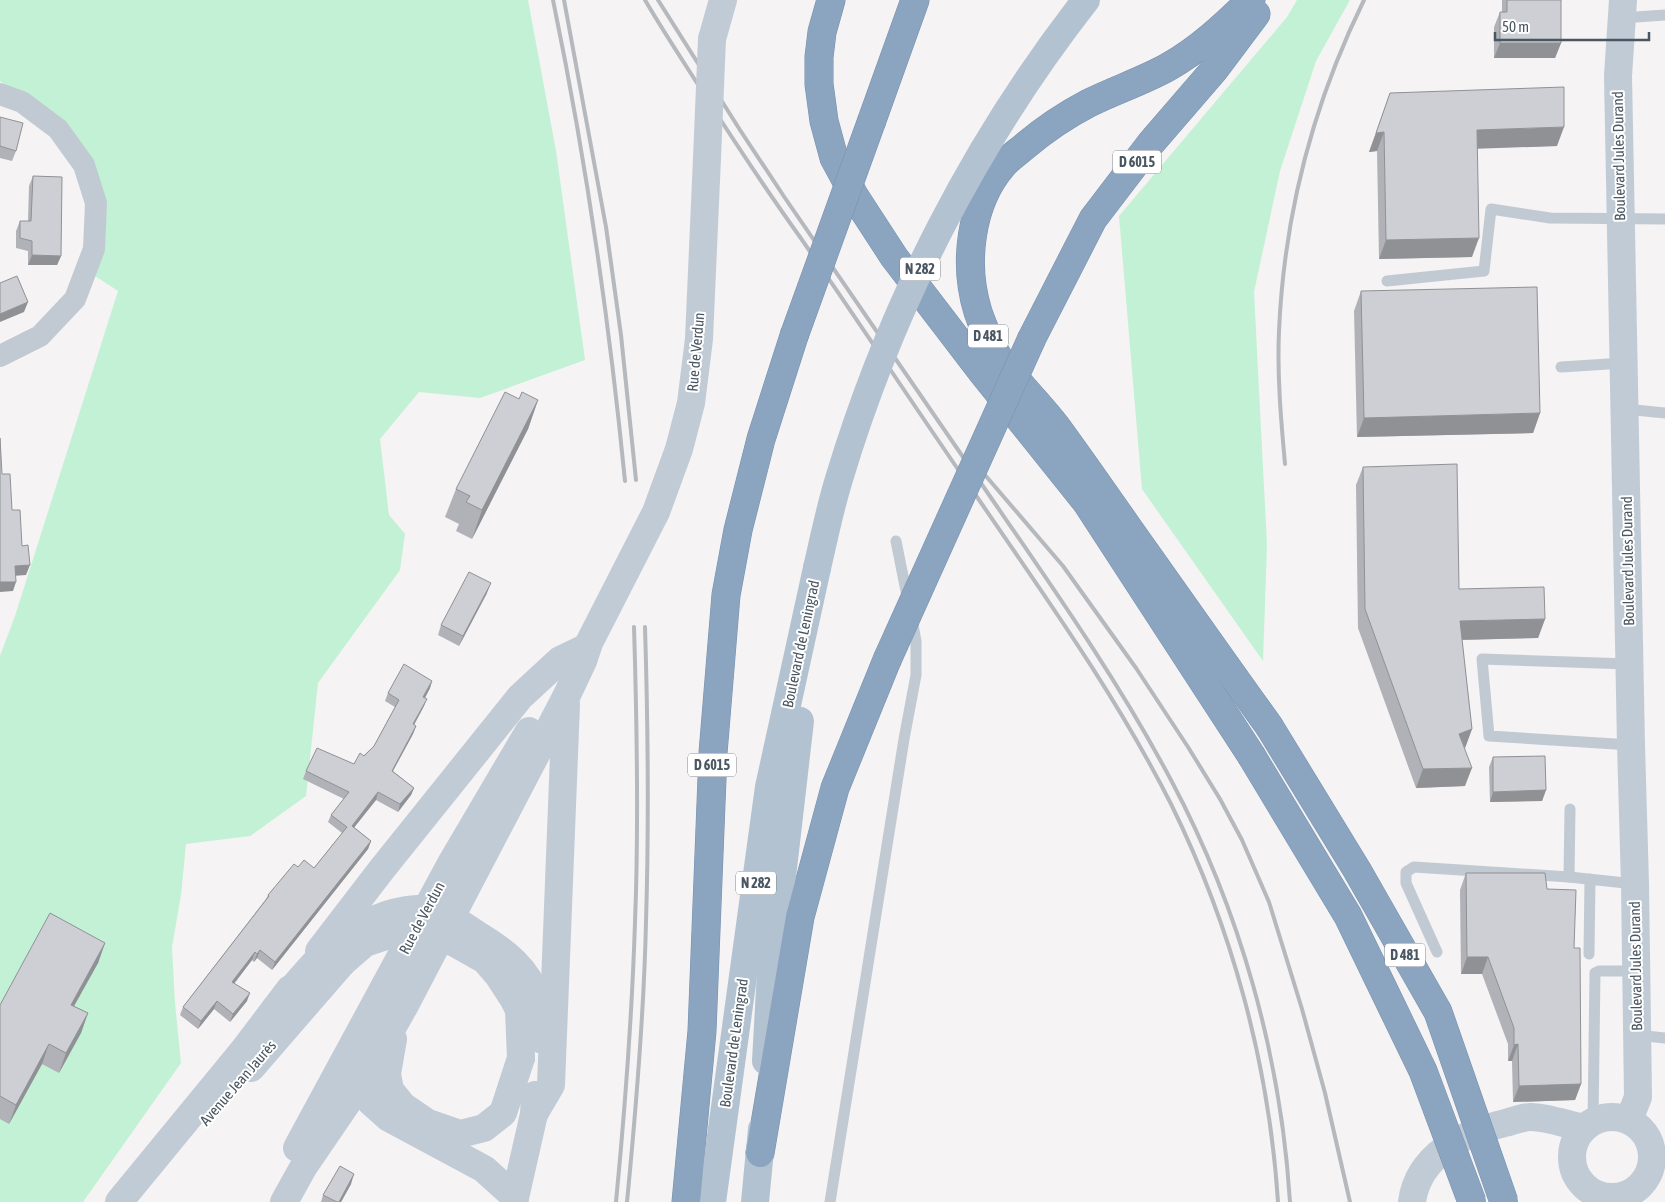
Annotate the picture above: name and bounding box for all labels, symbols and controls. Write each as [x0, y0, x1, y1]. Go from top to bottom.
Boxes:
scale bar [1495, 10, 1649, 42]
text: 50 m [1502, 18, 1529, 35]
street label: Boulevard Jules Durand [1609, 91, 1628, 221]
road number: D 6015 [1113, 150, 1161, 173]
road number: N 282 [900, 258, 940, 280]
street label: Rue de Verdun [684, 312, 707, 392]
road number: D 481 [968, 324, 1008, 348]
street label: Boulevard Jules Durand [1618, 496, 1637, 626]
street label: Boulevard de Leningrad [779, 579, 822, 709]
road number: D 6015 [688, 754, 736, 776]
road number: N 282 [736, 871, 776, 894]
street label: Rue de Verdun [395, 879, 448, 957]
street label: Boulevard Jules Durand [1626, 901, 1645, 1031]
road number: D 481 [1385, 944, 1425, 966]
street label: Boulevard de Leningrad [716, 978, 751, 1108]
street label: Avenue Jean Jaurès [196, 1037, 279, 1129]

